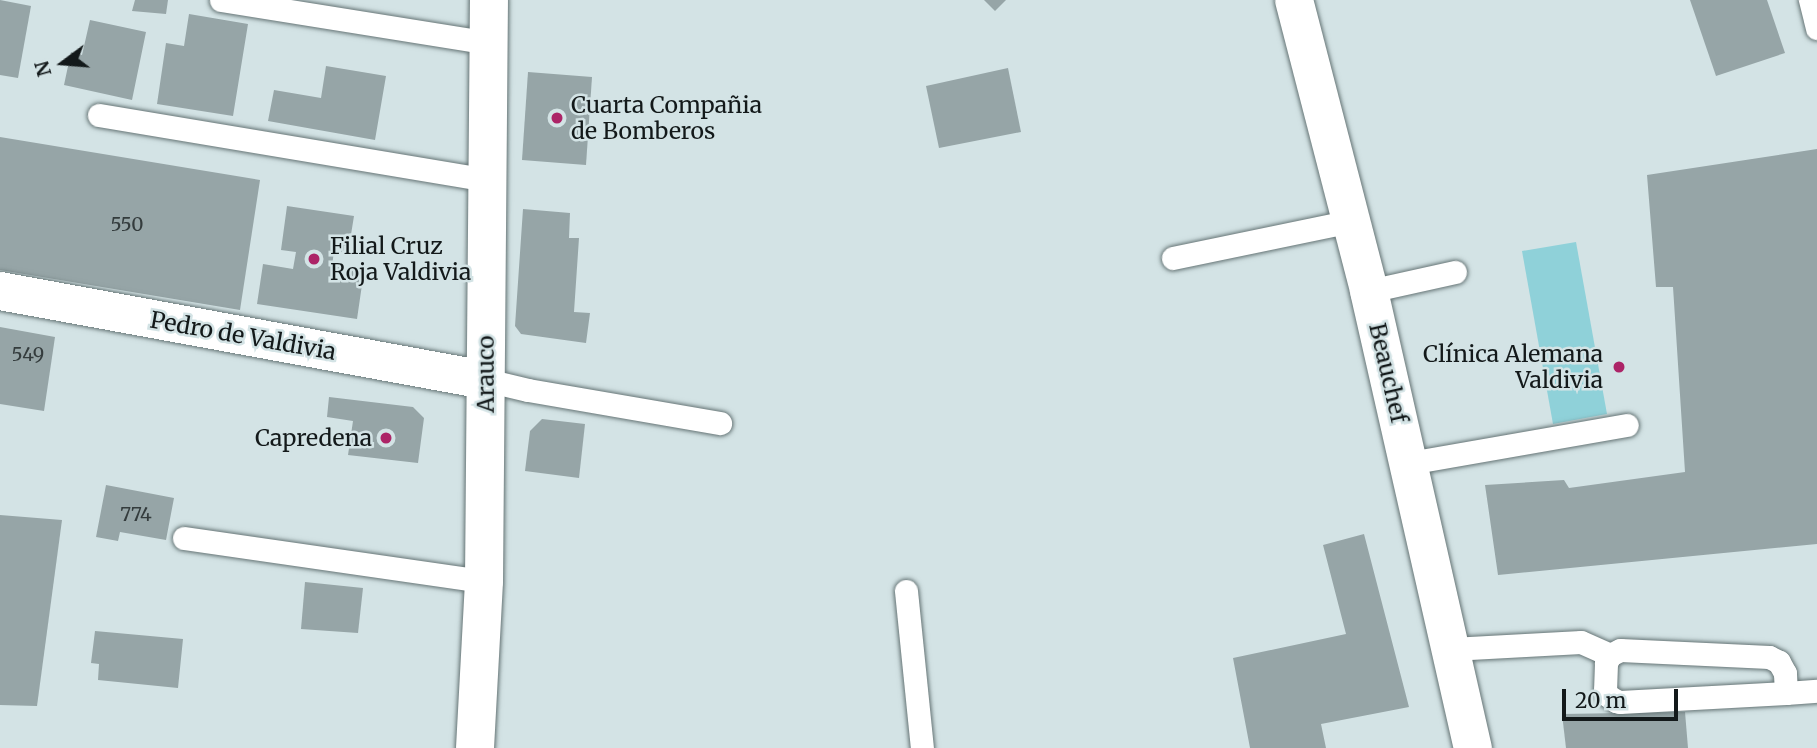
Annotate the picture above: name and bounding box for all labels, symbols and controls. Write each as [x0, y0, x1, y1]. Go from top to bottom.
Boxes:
north arrow [28, 28, 98, 98]
text: N [29, 58, 56, 79]
place label: Cuarta Compañia de Bomberos [571, 91, 762, 145]
marker: Cuarta Compañia de Bomberos [549, 110, 565, 126]
house number: 550 [110, 214, 144, 236]
place label: Filial Cruz Roja Valdivia [330, 232, 471, 286]
marker: Filial Cruz Roja Valdivia [304, 249, 324, 269]
street label: Pedro de Valdivia [148, 306, 338, 366]
street label: Beauchef [1363, 320, 1413, 426]
street label: Arauco [472, 335, 500, 413]
place label: Clínica Alemana Valdivia [1423, 340, 1603, 394]
house number: 549 [12, 344, 44, 366]
marker: Clínica Alemana Valdivia [1609, 357, 1629, 377]
place label: Capredena [255, 424, 372, 452]
marker: Capredena [378, 430, 394, 446]
house number: 774 [120, 504, 152, 526]
scale bar [1565, 674, 1680, 718]
text: 20 m [1575, 687, 1626, 714]

